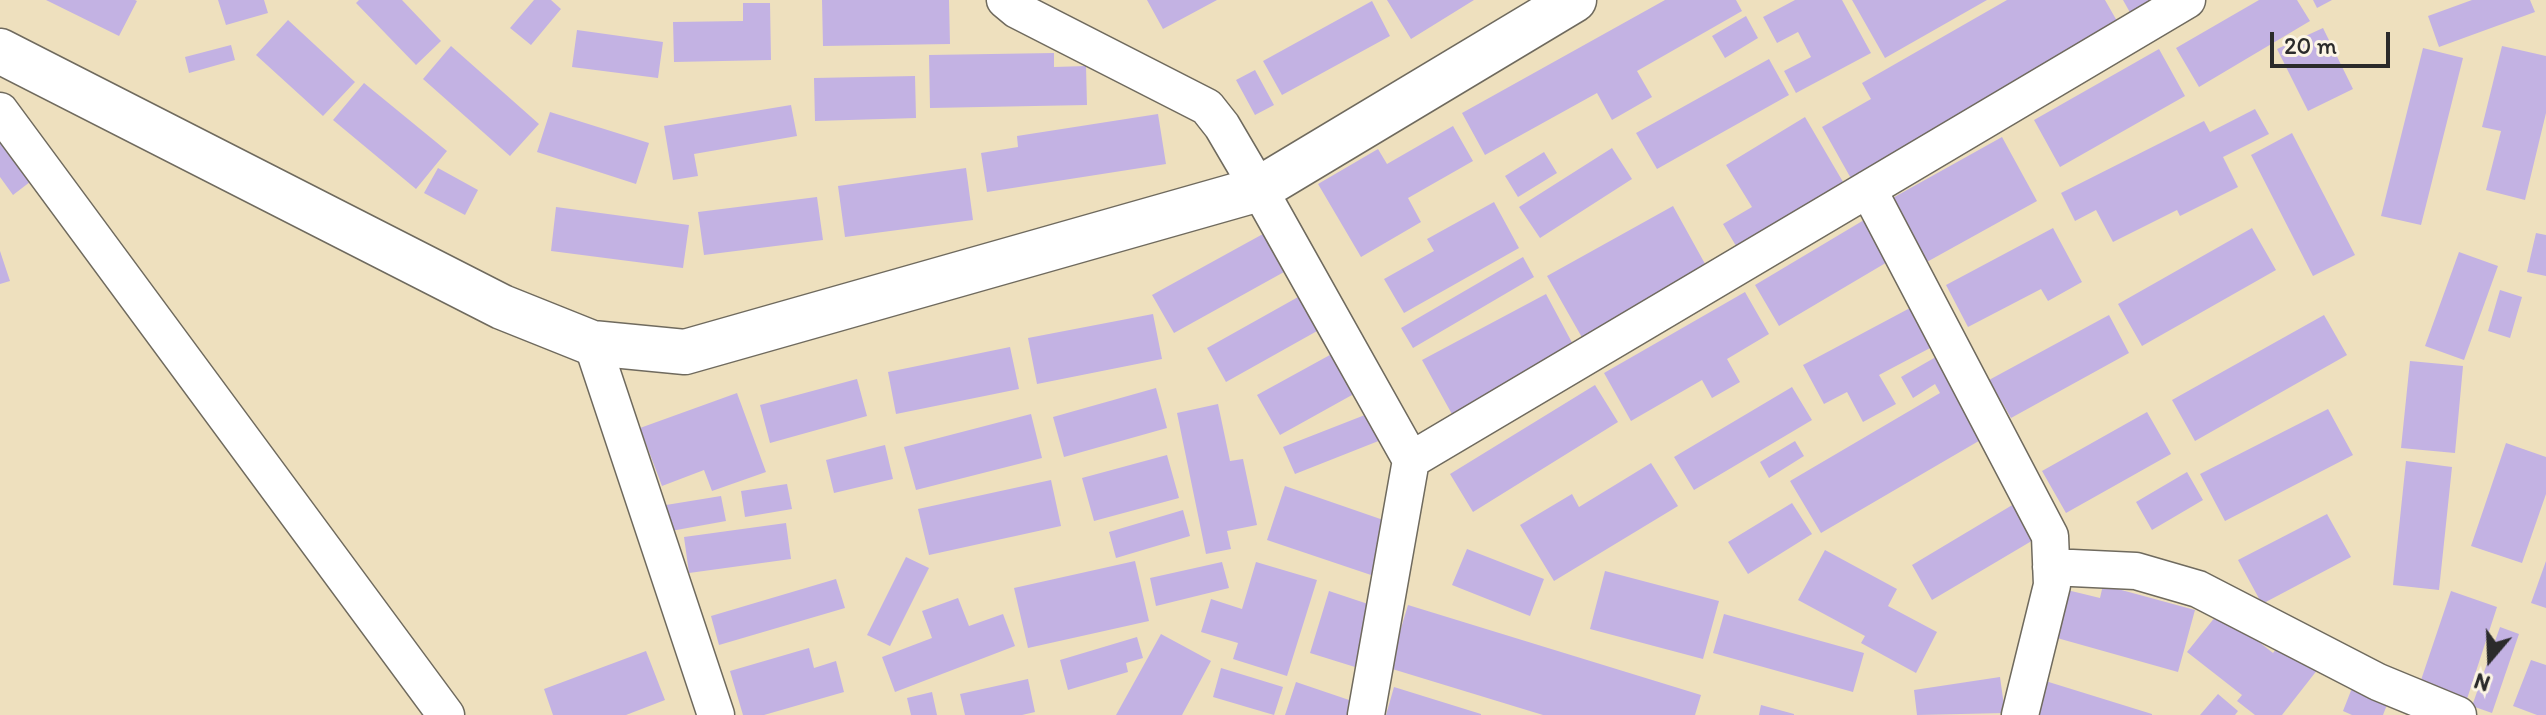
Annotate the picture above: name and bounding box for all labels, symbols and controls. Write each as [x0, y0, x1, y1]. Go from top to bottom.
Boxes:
scale bar [2274, 16, 2394, 66]
text: 20 m [2284, 31, 2337, 60]
north arrow [2450, 619, 2530, 699]
text: N [2471, 667, 2493, 697]

